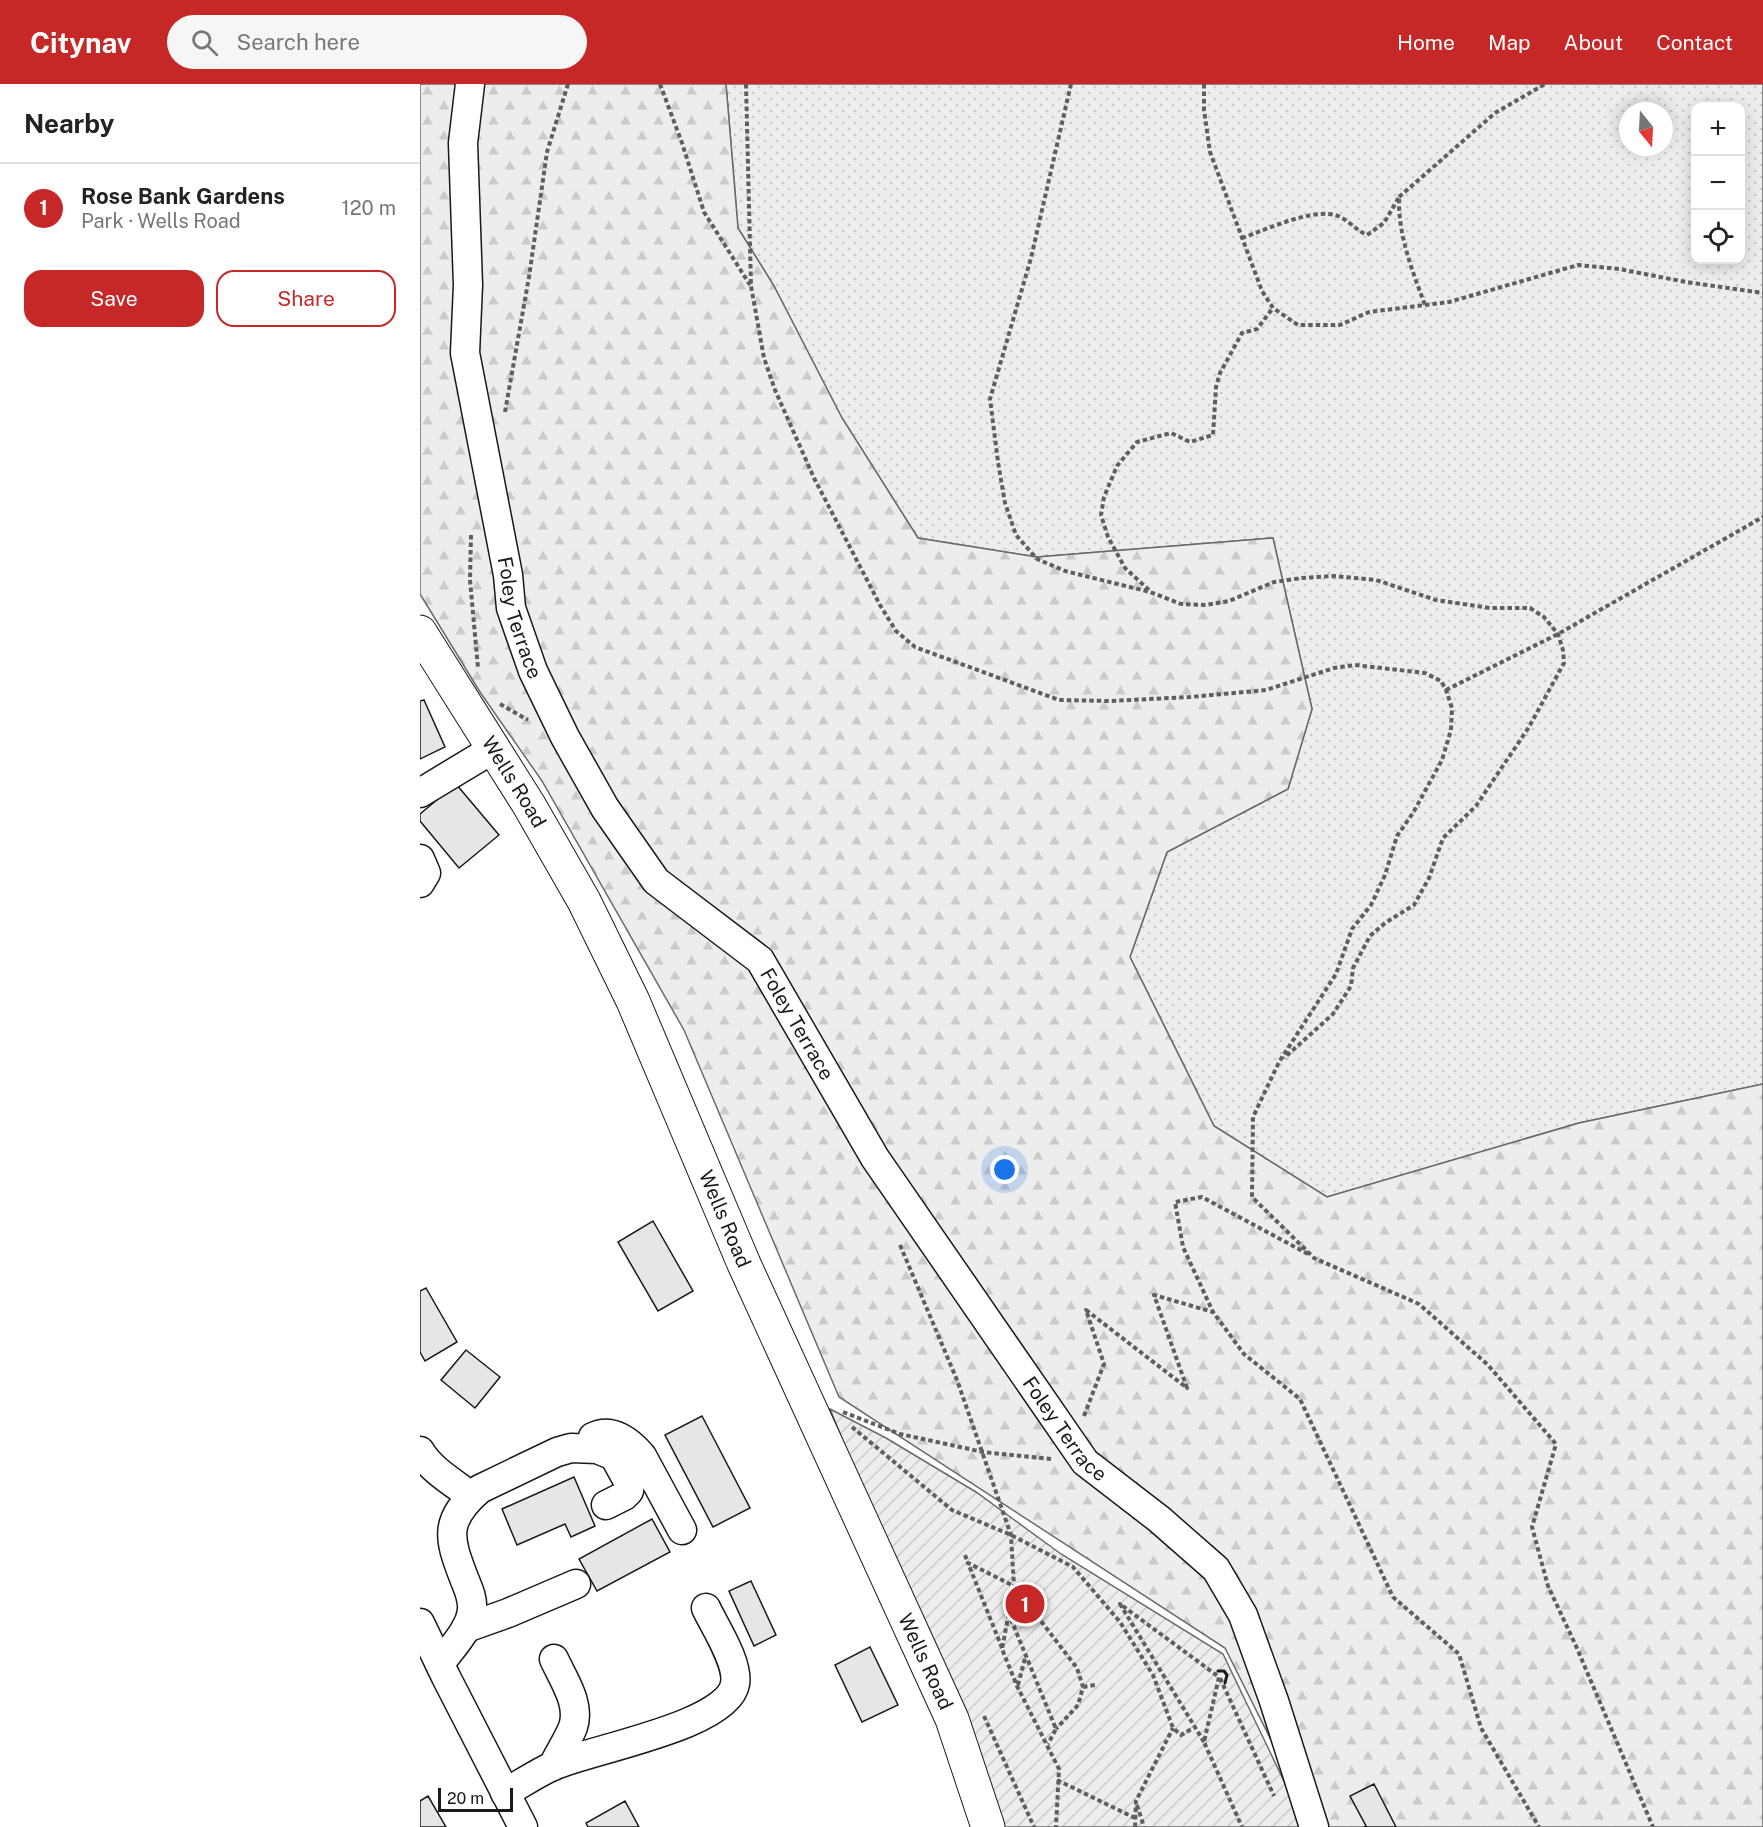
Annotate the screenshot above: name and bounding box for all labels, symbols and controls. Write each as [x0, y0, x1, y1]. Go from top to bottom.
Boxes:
search box [167, 15, 587, 69]
text: Citynav [30, 26, 131, 59]
icon: search [188, 26, 221, 59]
text: Search here [236, 29, 360, 55]
text: Home [1397, 30, 1455, 55]
text: Map [1488, 30, 1531, 55]
text: About [1564, 30, 1623, 55]
text: Contact [1656, 30, 1733, 55]
north arrow [1619, 102, 1673, 156]
map controls [1691, 102, 1745, 264]
button: + [1691, 102, 1745, 156]
text: Nearby [24, 108, 114, 139]
button: − [1691, 156, 1745, 210]
text: Rose Bank Gardens [81, 183, 285, 209]
text: 1 [39, 196, 48, 220]
text: 120 m [342, 196, 396, 220]
text: Park · Wells Road [81, 209, 241, 233]
button: locate [1691, 210, 1745, 264]
button: Save [24, 270, 204, 327]
button: Share [216, 270, 396, 327]
street label: Foley Terrace [493, 555, 547, 683]
street label: Wells Road [477, 732, 551, 832]
street label: Foley Terrace [755, 964, 839, 1084]
your location [990, 1155, 1019, 1184]
street label: Wells Road [694, 1167, 756, 1271]
street label: Foley Terrace [1018, 1372, 1112, 1486]
pin: 1 [1006, 1582, 1044, 1627]
street label: Wells Road [893, 1609, 958, 1713]
scale bar [438, 1785, 513, 1812]
text: 20 m [447, 1789, 484, 1808]

